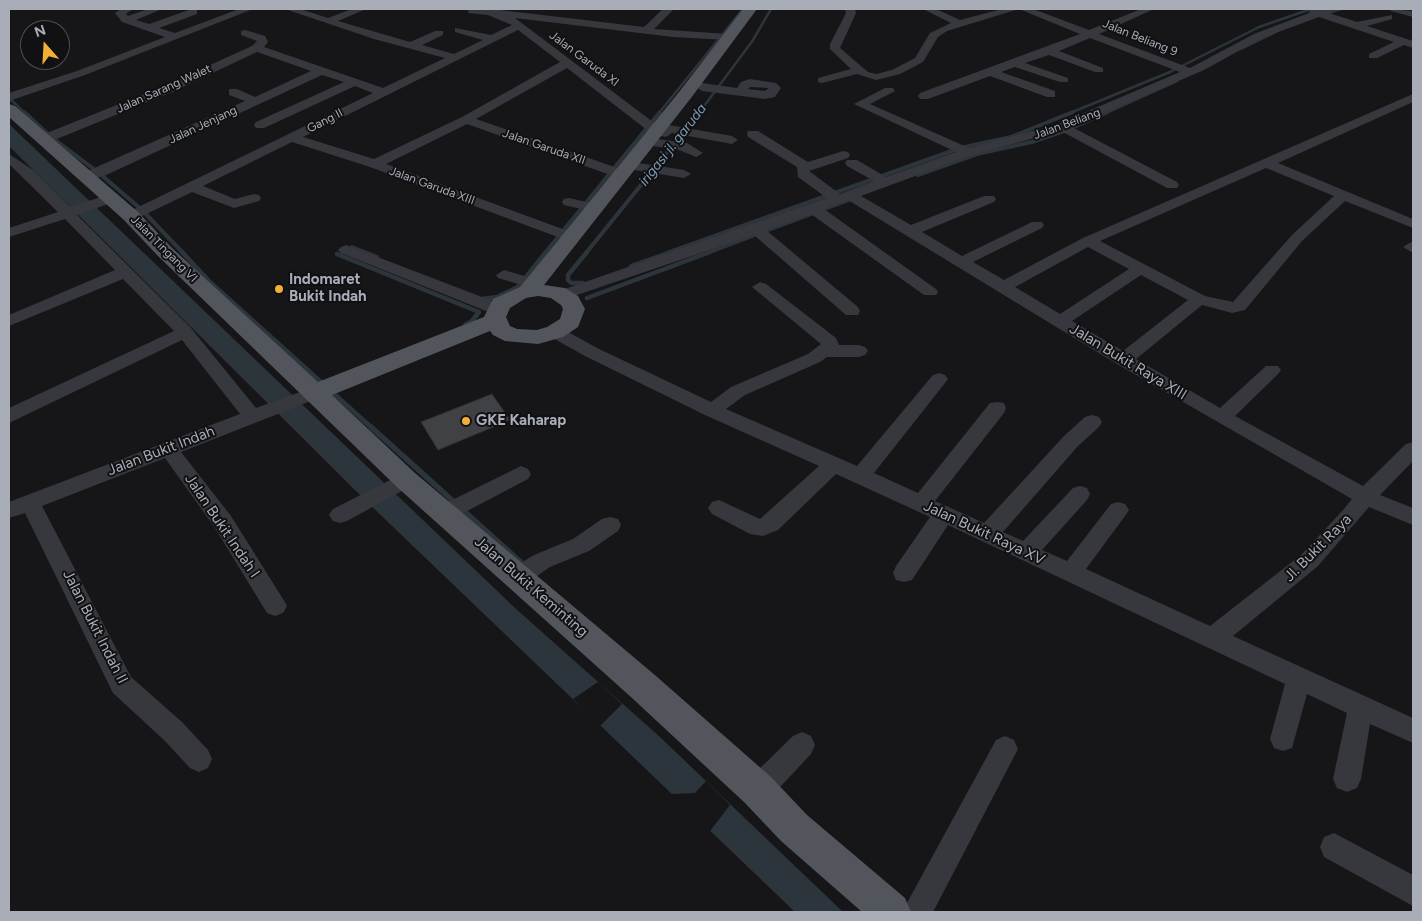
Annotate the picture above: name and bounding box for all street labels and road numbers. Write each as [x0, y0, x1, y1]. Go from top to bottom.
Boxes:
street label: Jalan Beliang 9 [1100, 16, 1180, 60]
street label: Jalan Garuda XI [546, 28, 622, 90]
street label: Jalan Sarang Walet [114, 62, 214, 116]
street label: Jalan Jenjang [167, 103, 239, 147]
street label: Jalan Beliang [1032, 105, 1102, 143]
street label: Gang II [305, 106, 345, 136]
street label: Jalan Garuda XII [501, 126, 587, 168]
street label: Jalan Garuda XIII [387, 164, 477, 208]
street label: Jalan Tingang VI [128, 213, 200, 285]
street label: Jalan Bukit Raya XIII [1066, 320, 1190, 404]
street label: Jalan Bukit Indah [105, 422, 217, 480]
street label: Jalan Bukit Indah I [181, 471, 263, 581]
street label: Jalan Bukit Raya XV [921, 497, 1047, 569]
street label: Jl. Bukit Raya [1281, 511, 1355, 585]
street label: Jalan Bukit Keminting [471, 533, 591, 641]
street label: Jalan Bukit Indah II [59, 567, 131, 687]

